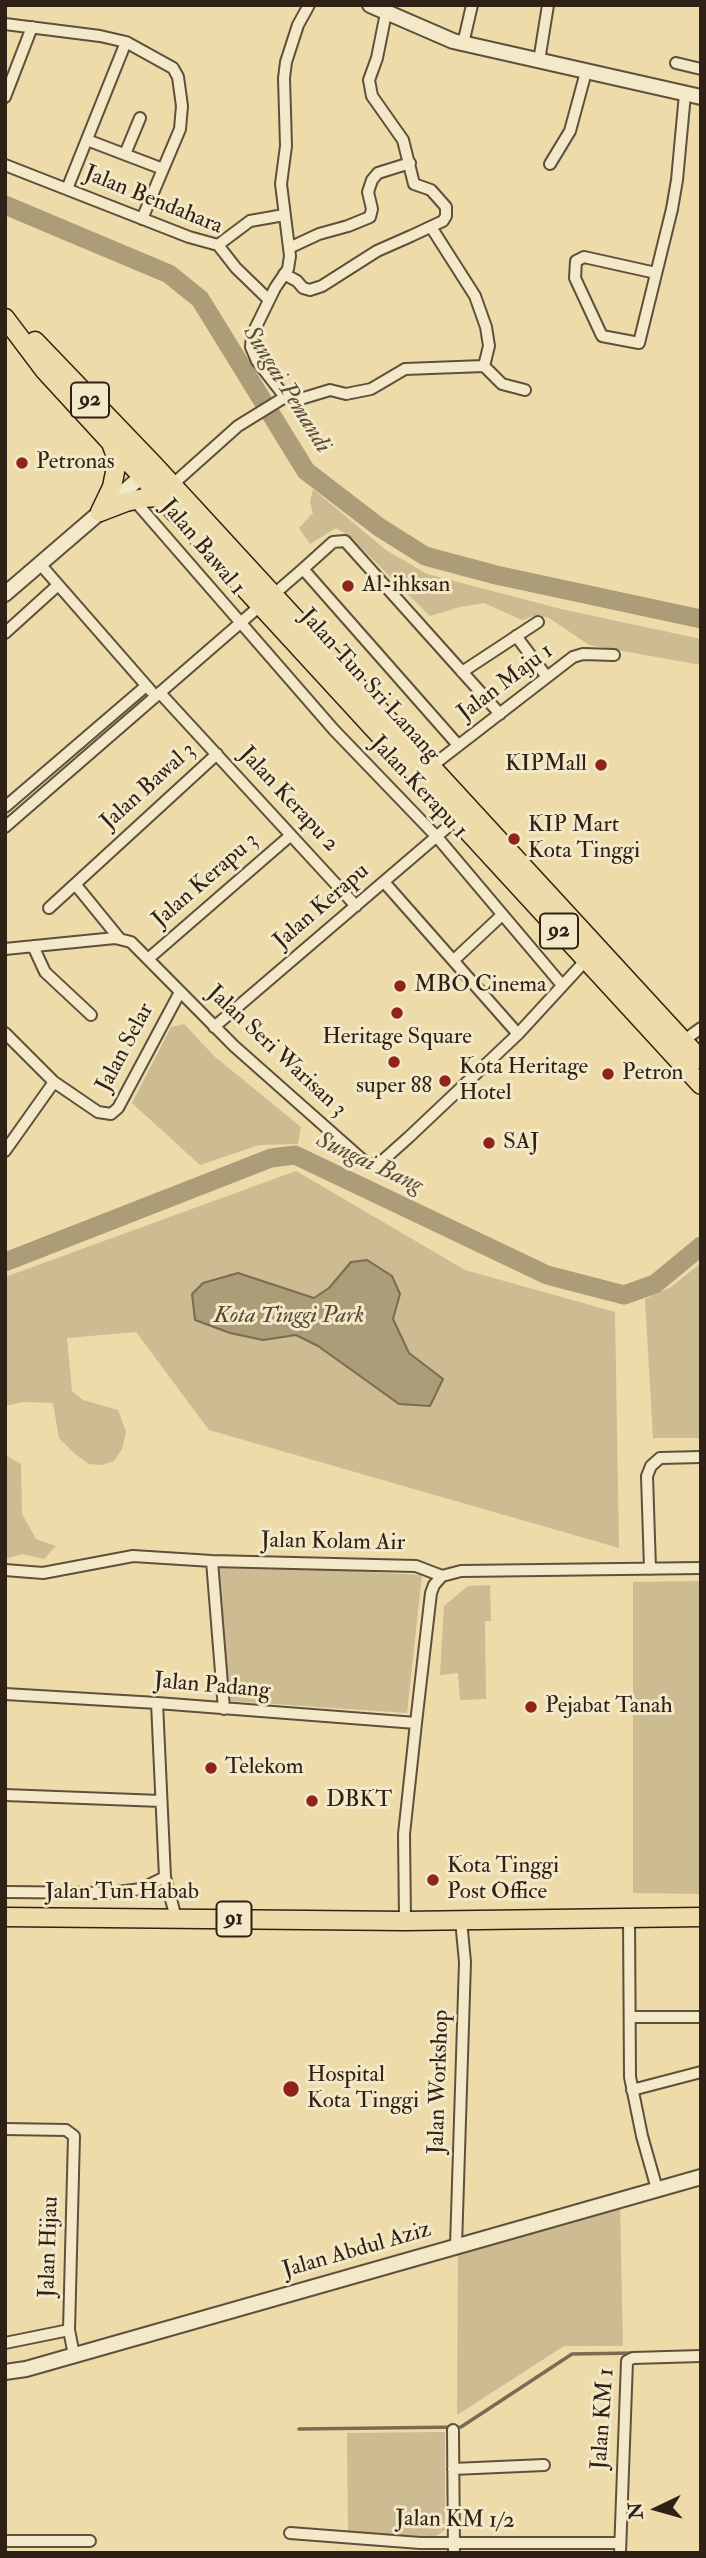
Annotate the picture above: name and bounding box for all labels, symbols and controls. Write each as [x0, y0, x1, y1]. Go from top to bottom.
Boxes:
street label: Jalan Bendahara [80, 161, 226, 241]
water label: Sungai Pemandi [236, 321, 336, 459]
road number: 92 [71, 382, 109, 418]
place label: Petronas [36, 449, 115, 477]
marker: Petronas [14, 455, 30, 471]
street label: Jalan Bawal 1 [154, 494, 250, 602]
place label: Al-ihksan [362, 572, 450, 600]
marker: Al-ihksan [340, 578, 356, 594]
street label: Jalan Tun Sri Lanang [293, 604, 445, 768]
street label: Jalan Maju 1 [453, 638, 559, 728]
street label: Jalan Kerapu 1 [363, 731, 473, 845]
street label: Jalan Bawal 3 [96, 737, 202, 837]
street label: Jalan Kerapu 2 [232, 742, 344, 858]
place label: KIPMall [505, 751, 587, 779]
marker: KIPMall [593, 757, 609, 773]
place label: KIP Mart Kota Tinggi [528, 812, 640, 866]
street label: Jalan Kerapu 3 [148, 828, 264, 934]
marker: KIP Mart Kota Tinggi [506, 831, 522, 847]
street label: Jalan Kerapu [269, 858, 375, 956]
road number: 92 [540, 914, 578, 948]
place label: MBO Cinema [414, 972, 546, 1000]
marker: MBO Cinema [392, 978, 408, 994]
street label: Jalan Seri Warisan 3 [201, 980, 351, 1124]
street label: Jalan Selar [91, 999, 161, 1097]
marker: Heritage Square [389, 1005, 405, 1021]
place label: Heritage Square [322, 1024, 472, 1052]
marker: super 88 [386, 1054, 402, 1070]
place label: Kota Heritage Hotel [459, 1054, 588, 1108]
place label: Petron [622, 1060, 683, 1088]
marker: Petron [600, 1066, 616, 1082]
place label: super 88 [356, 1073, 432, 1101]
marker: Kota Heritage Hotel [437, 1073, 453, 1089]
water label: Sungai Bang [311, 1127, 427, 1201]
place label: SAJ [503, 1129, 539, 1157]
marker: SAJ [481, 1135, 497, 1151]
park label: Kota Tinggi Park [214, 1303, 364, 1331]
street label: Jalan Kolam Air [261, 1528, 405, 1558]
street label: Jalan Padang [153, 1668, 271, 1706]
place label: Pejabat Tanah [545, 1693, 673, 1721]
marker: Pejabat Tanah [523, 1699, 539, 1715]
place label: Telekom [225, 1754, 304, 1782]
marker: Telekom [203, 1760, 219, 1776]
place label: DBKT [326, 1787, 392, 1815]
marker: DBKT [304, 1793, 320, 1809]
place label: Kota Tinggi Post Office [447, 1853, 559, 1907]
marker: Kota Tinggi Post Office [425, 1872, 441, 1888]
street label: Jalan Tun Habab [45, 1879, 199, 1907]
road number: 91 [216, 1902, 252, 1937]
street label: Jalan Workshop [424, 2009, 456, 2155]
place label: Hospital Kota Tinggi [307, 2062, 419, 2116]
marker: Hospital Kota Tinggi [281, 2079, 301, 2099]
street label: Jalan Hijau [34, 2196, 66, 2298]
street label: Jalan Abdul Aziz [280, 2217, 434, 2285]
street label: Jalan KM 1 [587, 2367, 621, 2471]
north arrow [622, 2474, 692, 2544]
text: N [623, 2501, 649, 2520]
street label: Jalan KM 1/2 [395, 2506, 515, 2536]

